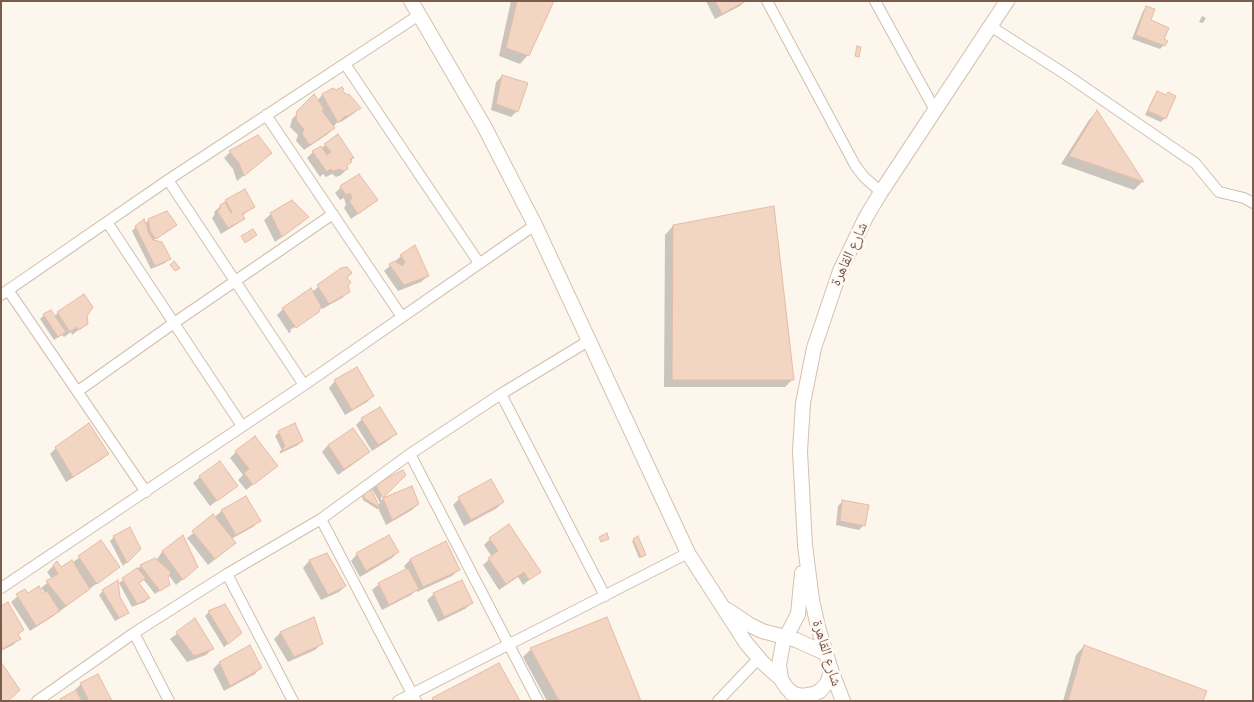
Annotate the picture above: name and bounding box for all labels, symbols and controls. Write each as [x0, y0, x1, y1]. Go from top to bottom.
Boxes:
street label: شارع القاهرة [826, 219, 872, 289]
street label: شارع القاهرة [808, 618, 846, 688]

